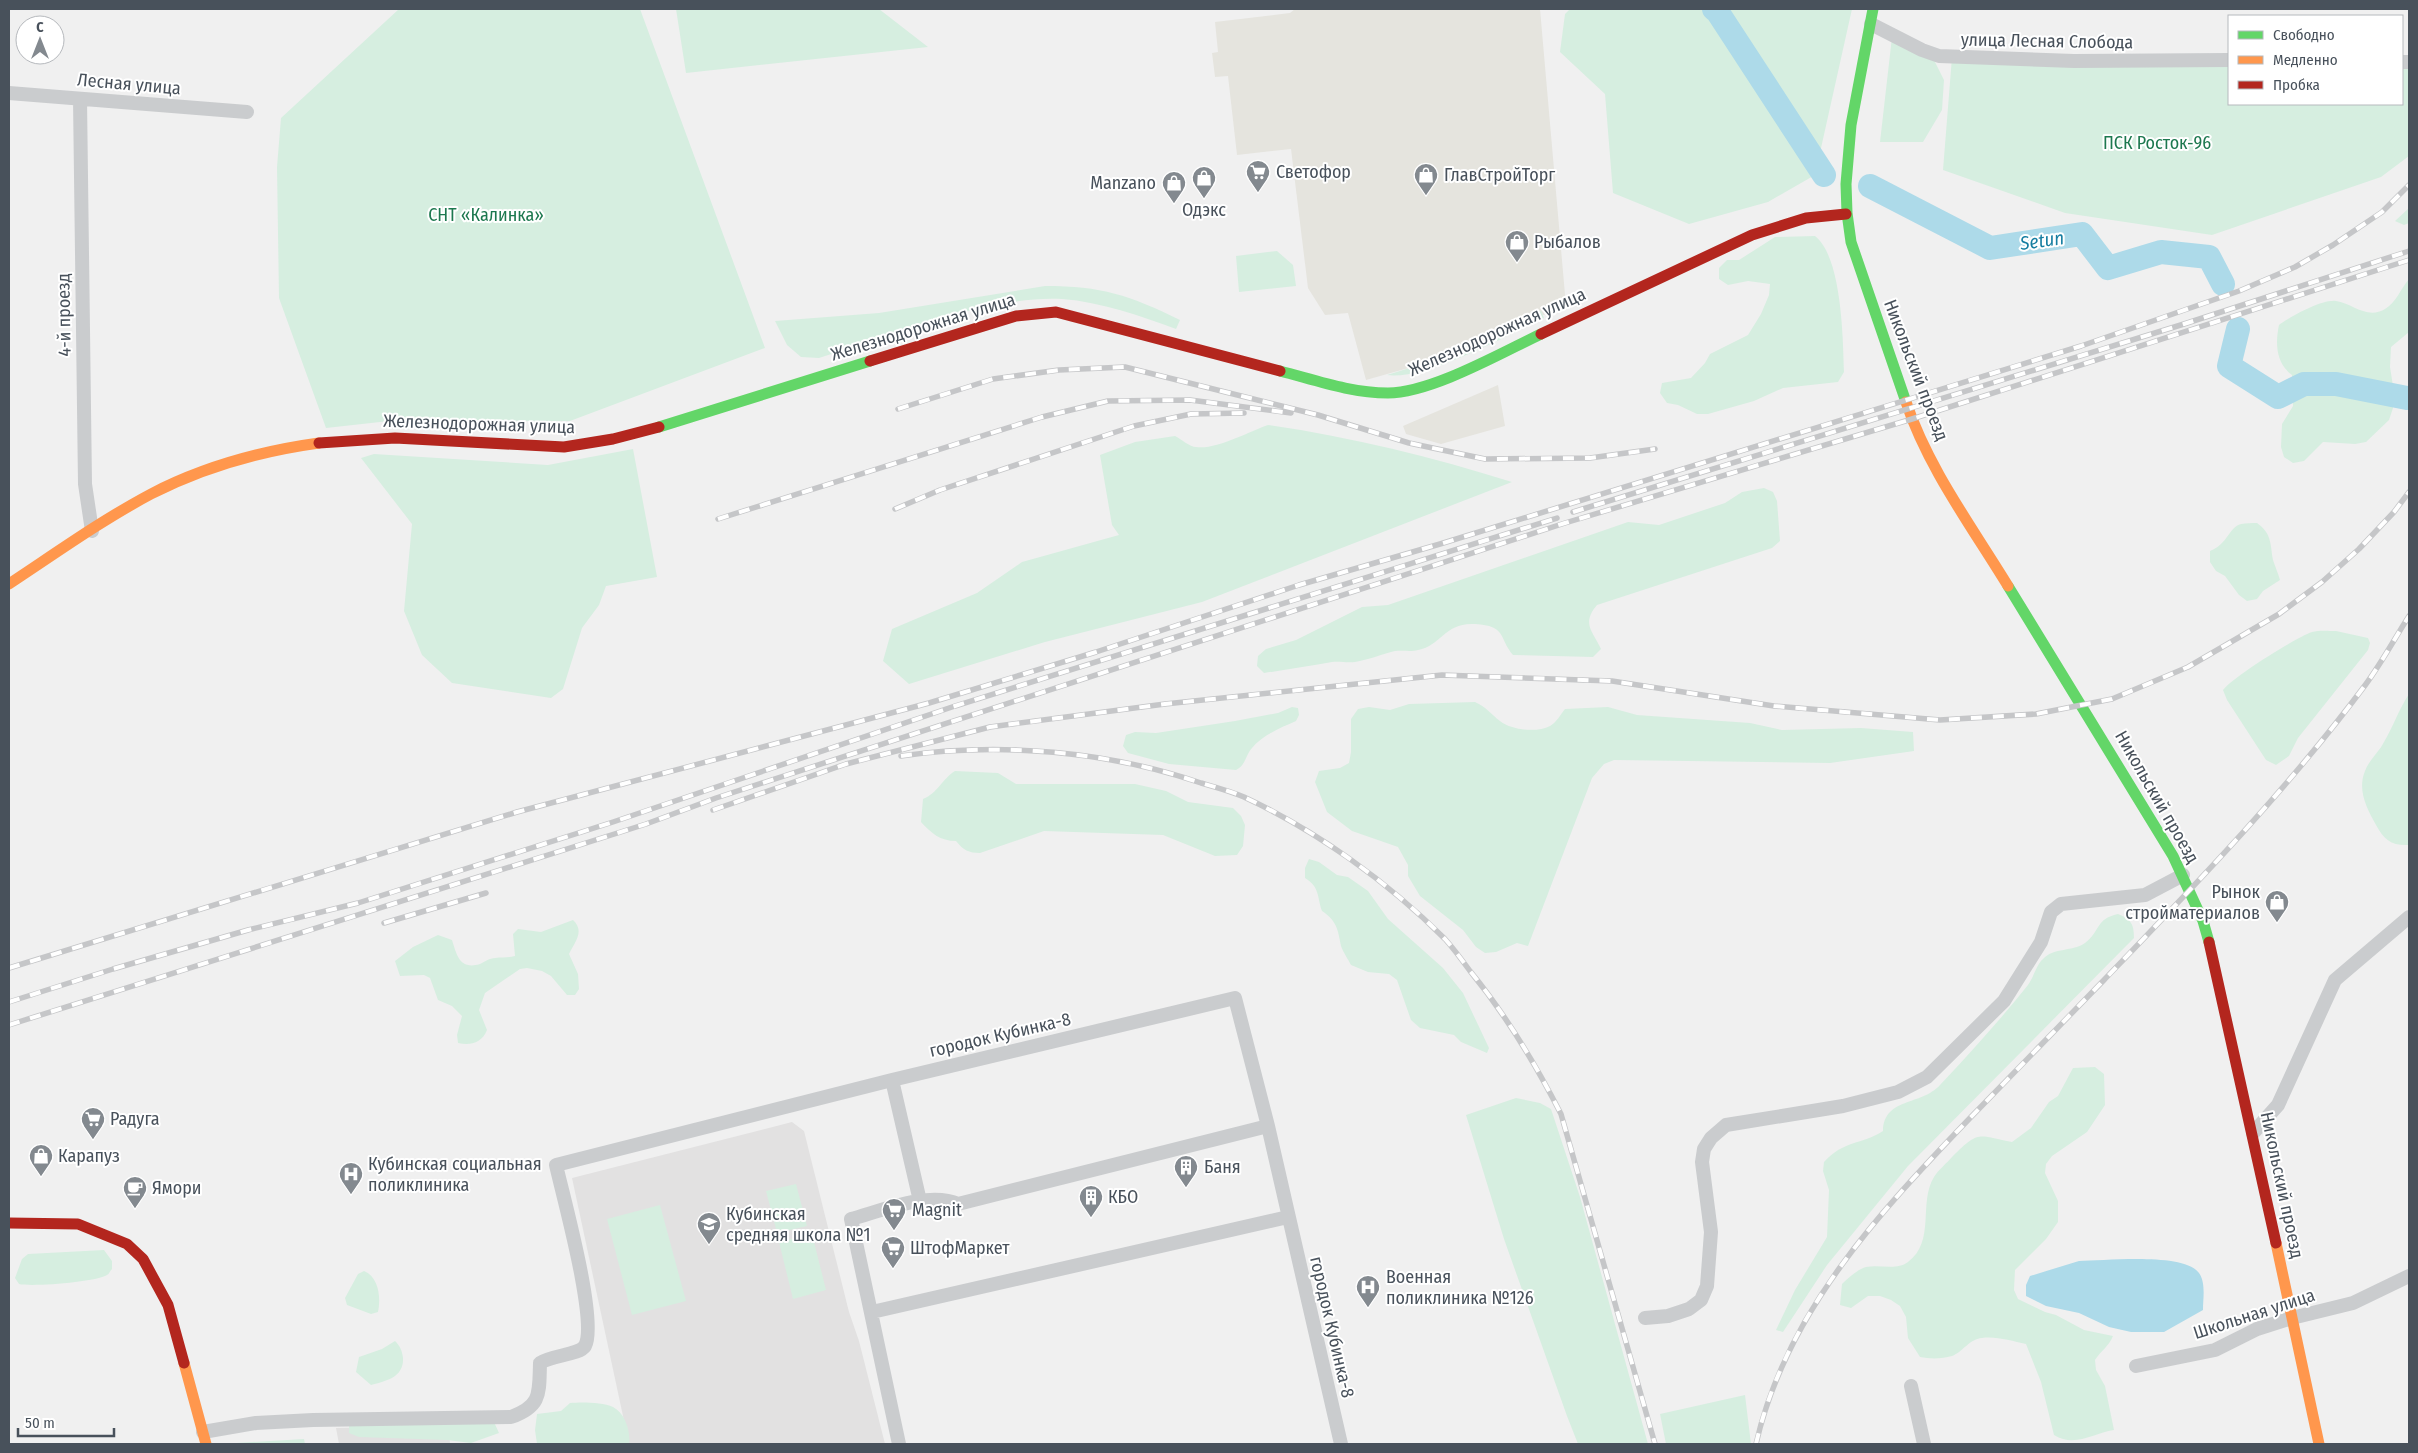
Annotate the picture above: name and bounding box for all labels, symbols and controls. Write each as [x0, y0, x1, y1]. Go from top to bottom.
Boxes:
north arrow [15, 15, 65, 65]
legend [2228, 15, 2403, 105]
text: С [36, 19, 44, 36]
text: Свободно [2273, 26, 2335, 44]
street label: улица Лесная Слобода [1961, 28, 2134, 54]
text: Медленно [2273, 51, 2338, 69]
street label: Лесная улица [76, 69, 182, 99]
text: Пробка [2273, 76, 2320, 94]
park label: ПСК Росток-96 [2103, 132, 2211, 154]
supermarket icon: Светофор [1245, 159, 1271, 193]
place label: Светофор [1276, 161, 1351, 183]
shop icon: ГлавСтройТорг [1413, 162, 1439, 196]
place label: ГлавСтройТорг [1444, 164, 1555, 186]
shop icon: Одэкс [1191, 165, 1217, 199]
shop icon: Manzano [1161, 170, 1187, 204]
place label: Manzano [1090, 172, 1156, 194]
place label: Одэкс [1182, 199, 1226, 221]
park label: СНТ «Калинка» [428, 204, 544, 226]
water label: Setun [2018, 226, 2066, 255]
shop icon: Рыбалов [1504, 229, 1530, 263]
place label: Рыбалов [1534, 231, 1601, 253]
street label: 4-й проезд [52, 273, 76, 357]
street label: Железнодорожная улица [1405, 283, 1589, 381]
street label: Железнодорожная улица [828, 288, 1018, 366]
street label: Никольский проезд [1879, 296, 1953, 444]
street label: Железнодорожная улица [383, 410, 575, 438]
street label: Никольский проезд [2110, 727, 2204, 867]
place label: Рынок стройматериалов [2125, 881, 2261, 924]
shop icon: Рынок стройматериалов [2264, 889, 2290, 923]
street label: городок Кубинка-8 [927, 1008, 1073, 1062]
supermarket icon: Радуга [80, 1106, 106, 1140]
place label: Радуга [110, 1108, 160, 1130]
street label: Никольский проезд [2256, 1110, 2308, 1260]
shop icon: Карапуз [28, 1143, 54, 1177]
place label: Карапуз [58, 1145, 120, 1167]
place label: Кубинская социальная поликлиника [368, 1153, 542, 1196]
building icon: Баня [1173, 1154, 1199, 1188]
place label: Баня [1204, 1156, 1241, 1178]
hospital icon: Кубинская социальная поликлиника [338, 1161, 364, 1195]
cafe icon: Ямори [122, 1175, 148, 1209]
place label: Ямори [152, 1177, 202, 1199]
building icon: КБО [1078, 1184, 1104, 1218]
place label: КБО [1108, 1186, 1138, 1208]
supermarket icon: Magnit [881, 1197, 907, 1231]
place label: Magnit [912, 1199, 962, 1221]
place label: Кубинская средняя школа №1 [726, 1203, 871, 1246]
school or university icon: Кубинская средняя школа №1 [696, 1211, 722, 1245]
supermarket icon: ШтофМаркет [880, 1235, 906, 1269]
place label: ШтофМаркет [910, 1237, 1010, 1259]
street label: городок Кубинка-8 [1305, 1254, 1359, 1400]
place label: Военная поликлиника №126 [1386, 1266, 1534, 1309]
hospital icon: Военная поликлиника №126 [1355, 1274, 1381, 1308]
street label: Школьная улица [2190, 1284, 2318, 1344]
scale bar [18, 1406, 114, 1438]
text: 50 m [25, 1414, 55, 1432]

